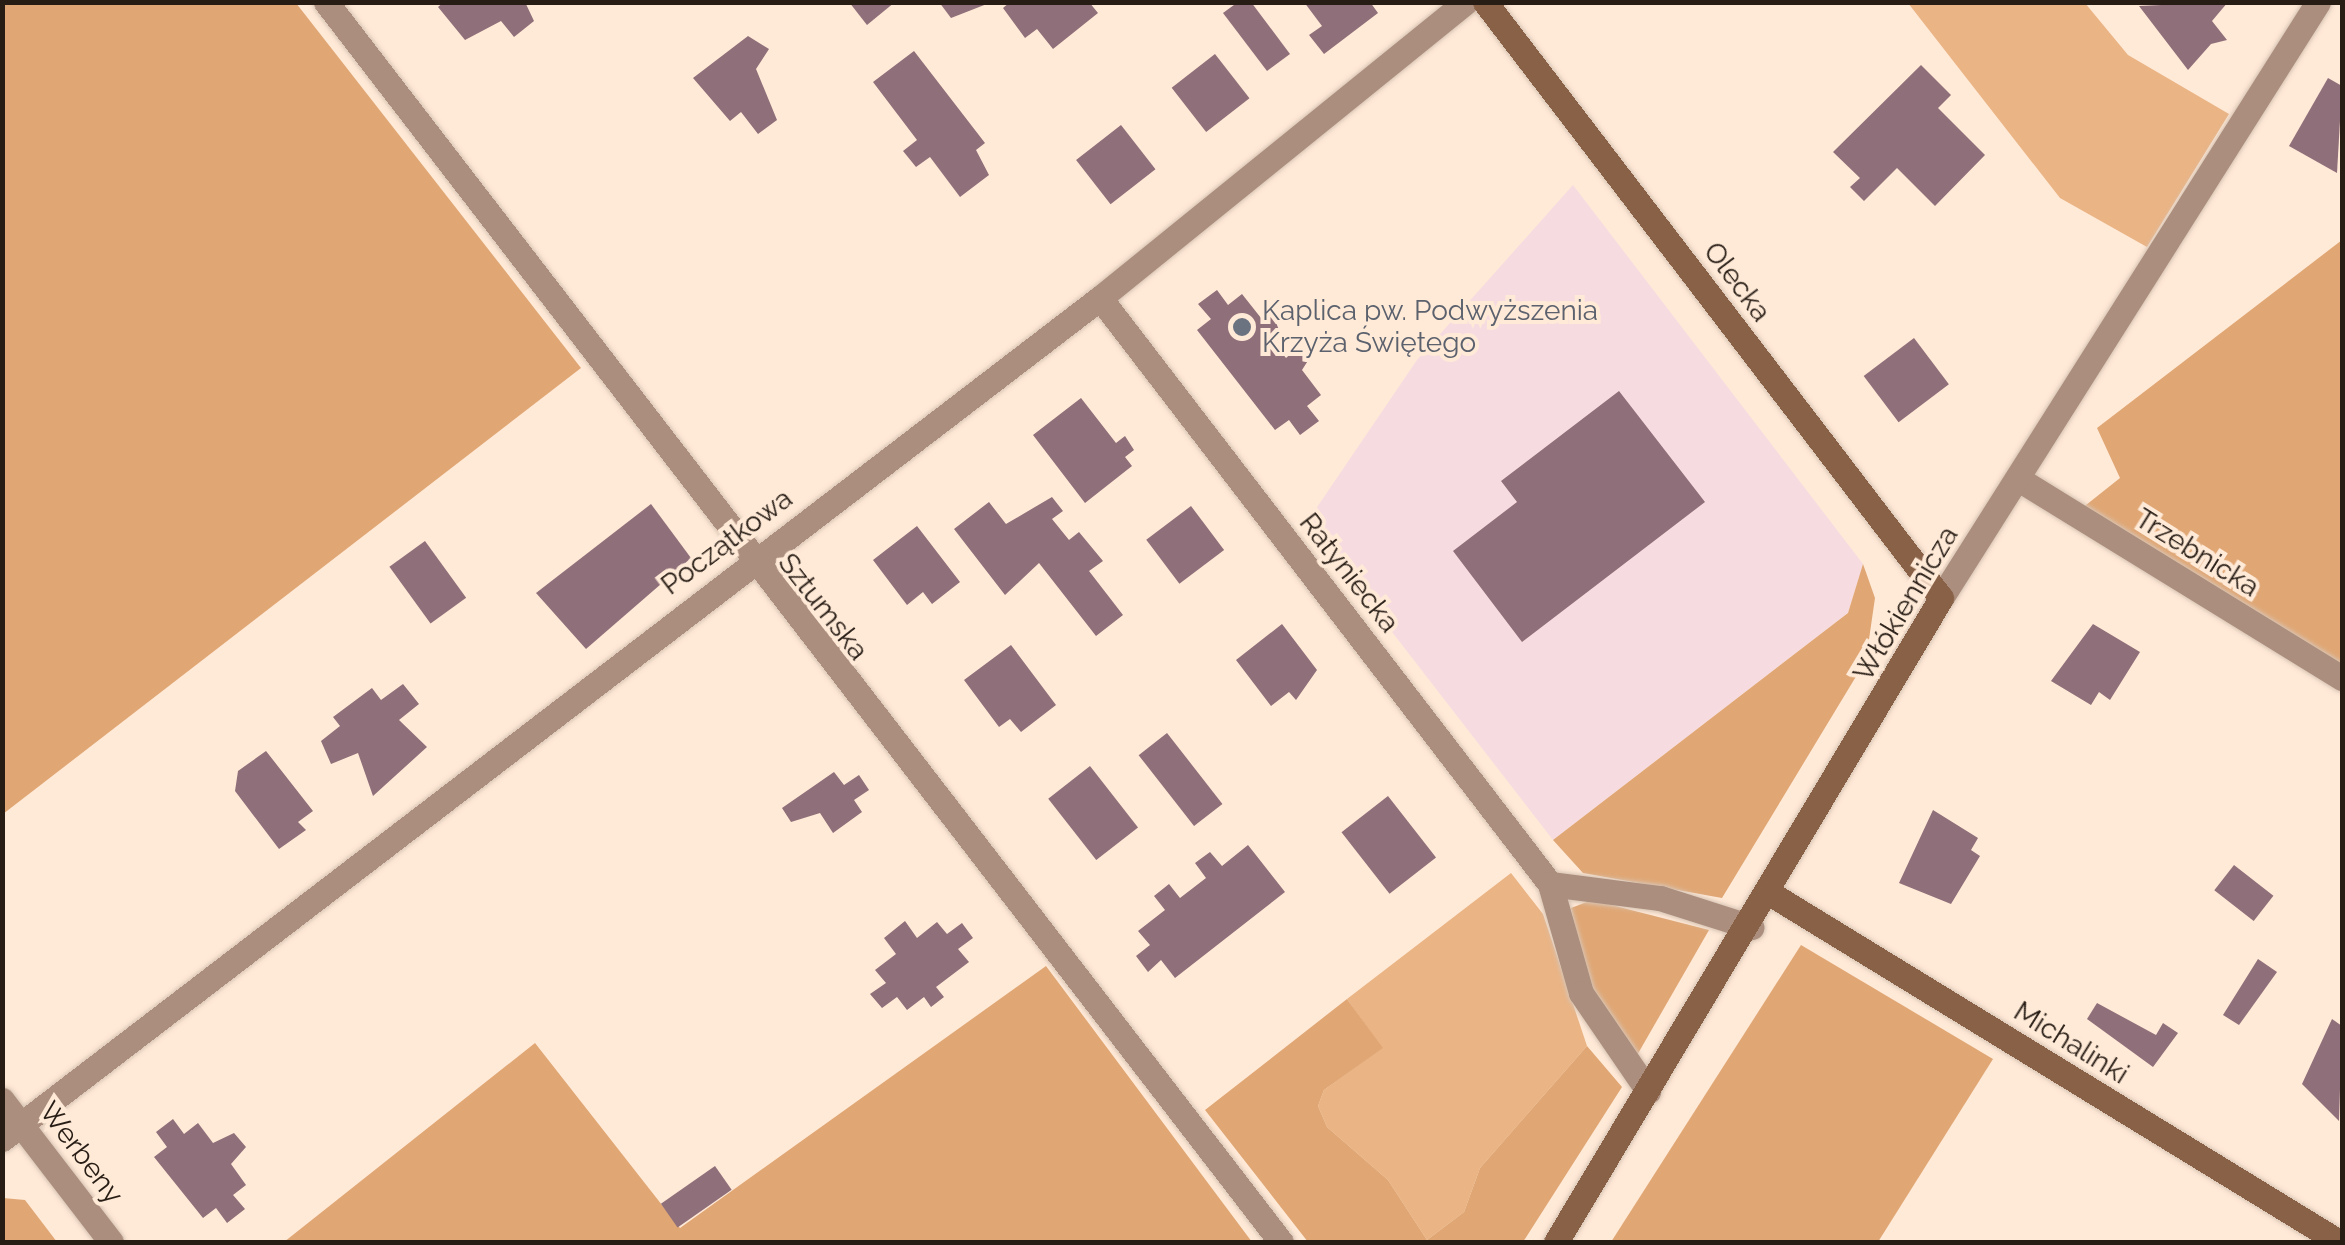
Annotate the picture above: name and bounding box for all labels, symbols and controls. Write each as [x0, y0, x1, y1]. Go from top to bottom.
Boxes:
street label: Olecka [1696, 236, 1778, 328]
place label: Kaplica pw. Podwyższenia Krzyża Świętego [1262, 294, 1598, 360]
marker: Kaplica pw. Podwyższenia Krzyża Świętego [1231, 316, 1253, 338]
street label: Początkowa [655, 482, 799, 602]
street label: Trzebnicka [2129, 502, 2265, 604]
street label: Ratyniecka [1292, 507, 1406, 639]
street label: Włókiennicza [1847, 520, 1965, 688]
street label: Sztumska [771, 547, 875, 667]
street label: Michalinki [2008, 995, 2134, 1091]
street label: Werbeny [32, 1096, 130, 1210]

